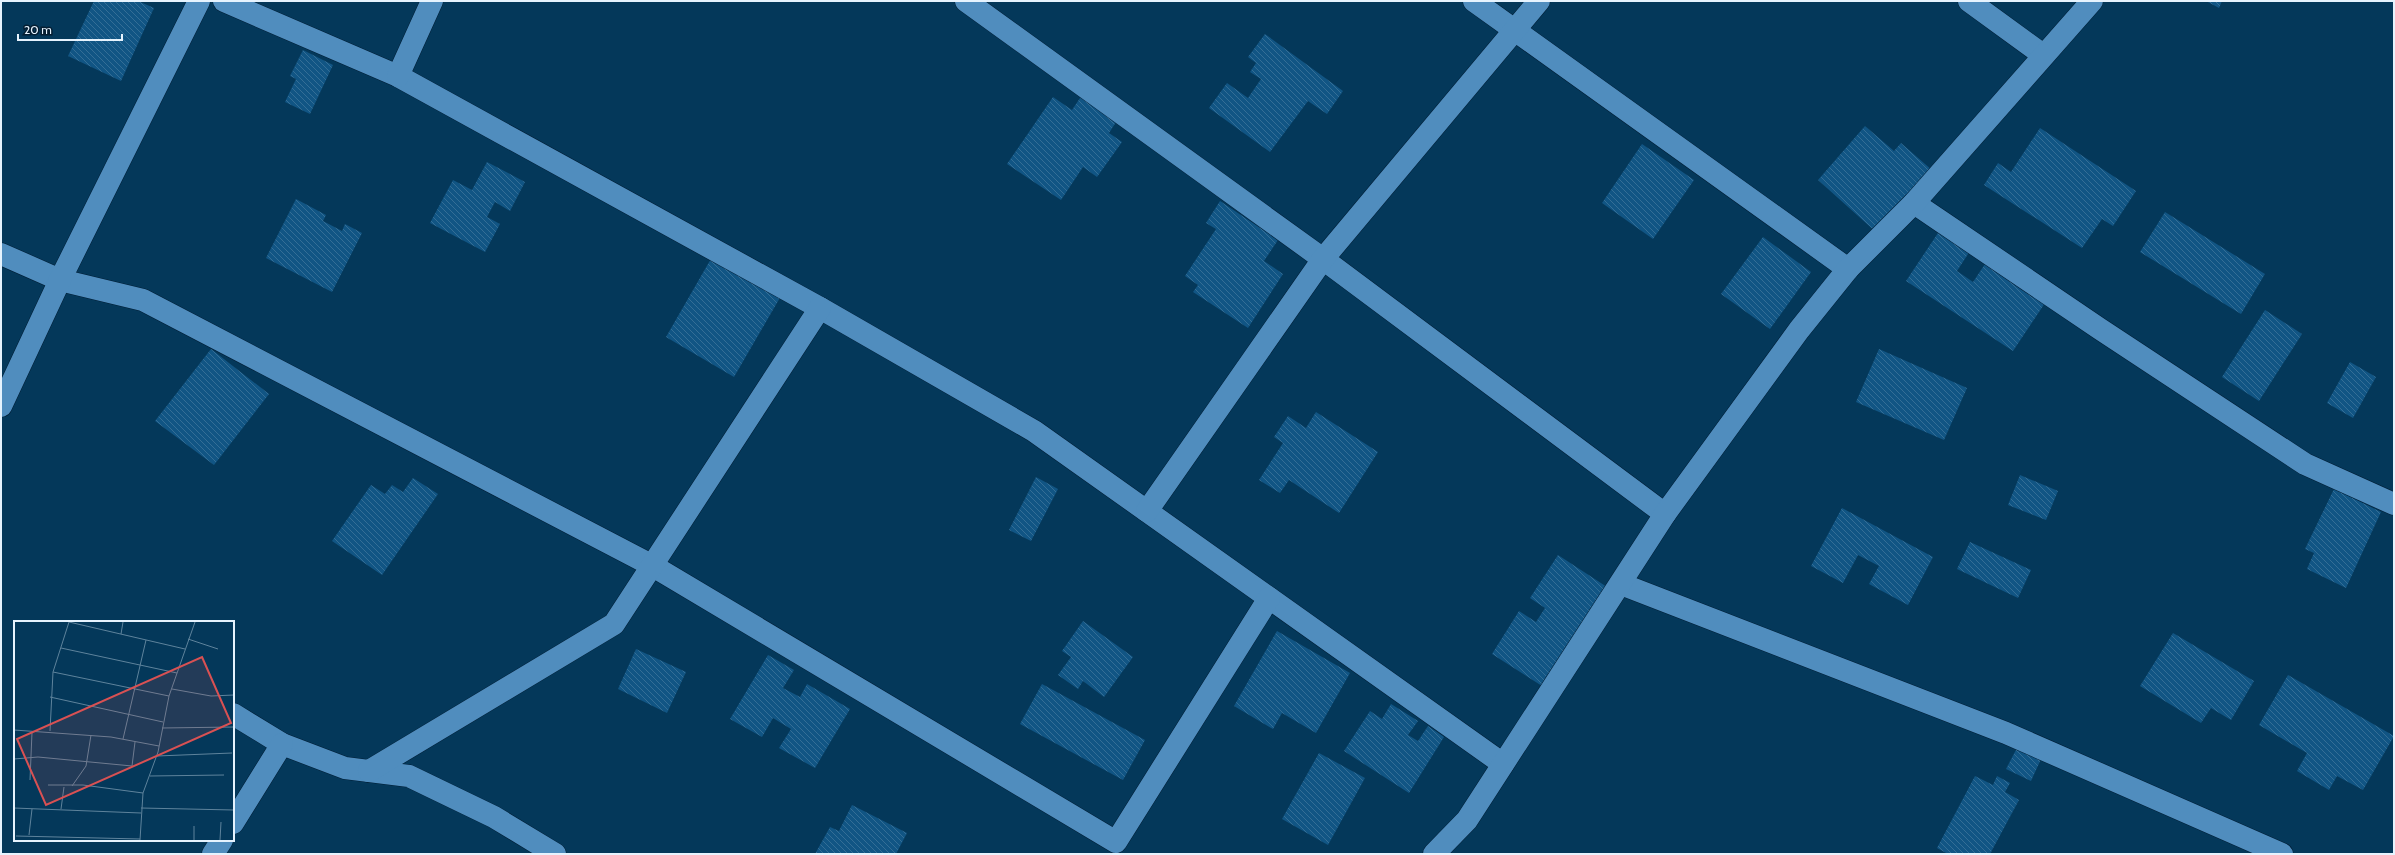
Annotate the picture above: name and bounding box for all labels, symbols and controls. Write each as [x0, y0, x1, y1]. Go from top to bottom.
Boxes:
scale bar [18, 16, 122, 42]
text: 20 m [24, 22, 52, 37]
inset map [14, 621, 234, 841]

